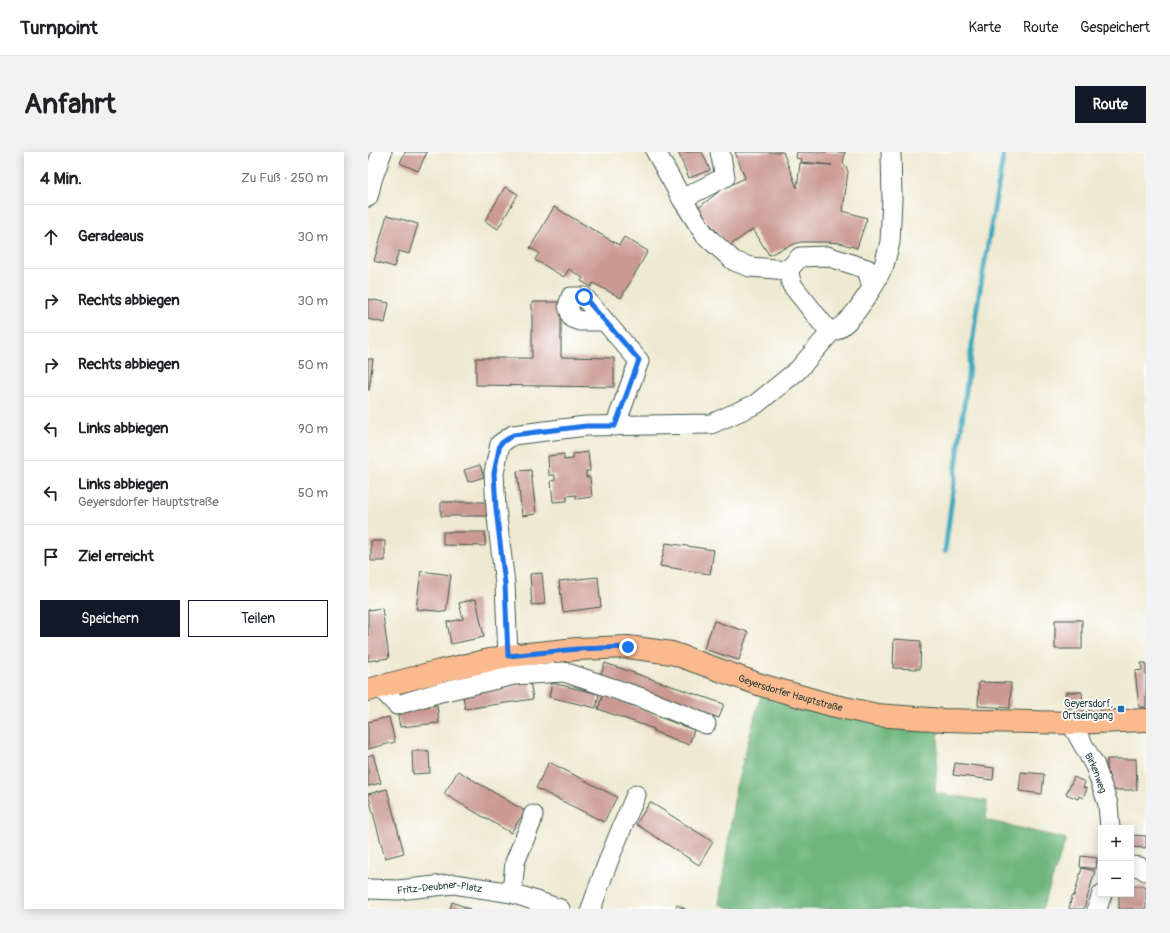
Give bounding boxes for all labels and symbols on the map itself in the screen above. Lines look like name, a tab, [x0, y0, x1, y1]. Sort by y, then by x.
route start	[575, 288, 593, 306]
route end	[619, 638, 637, 656]
street label: Geyersdorfer Hauptstraße	[736, 672, 844, 714]
place label: Geyersdorf, Ortseingang	[1062, 698, 1113, 722]
marker: Geyersdorf, Ortseingang	[1116, 704, 1126, 714]
street label: Birkenweg	[1082, 751, 1109, 795]
street label: Fritz-Deubner-Platz	[397, 879, 483, 897]

